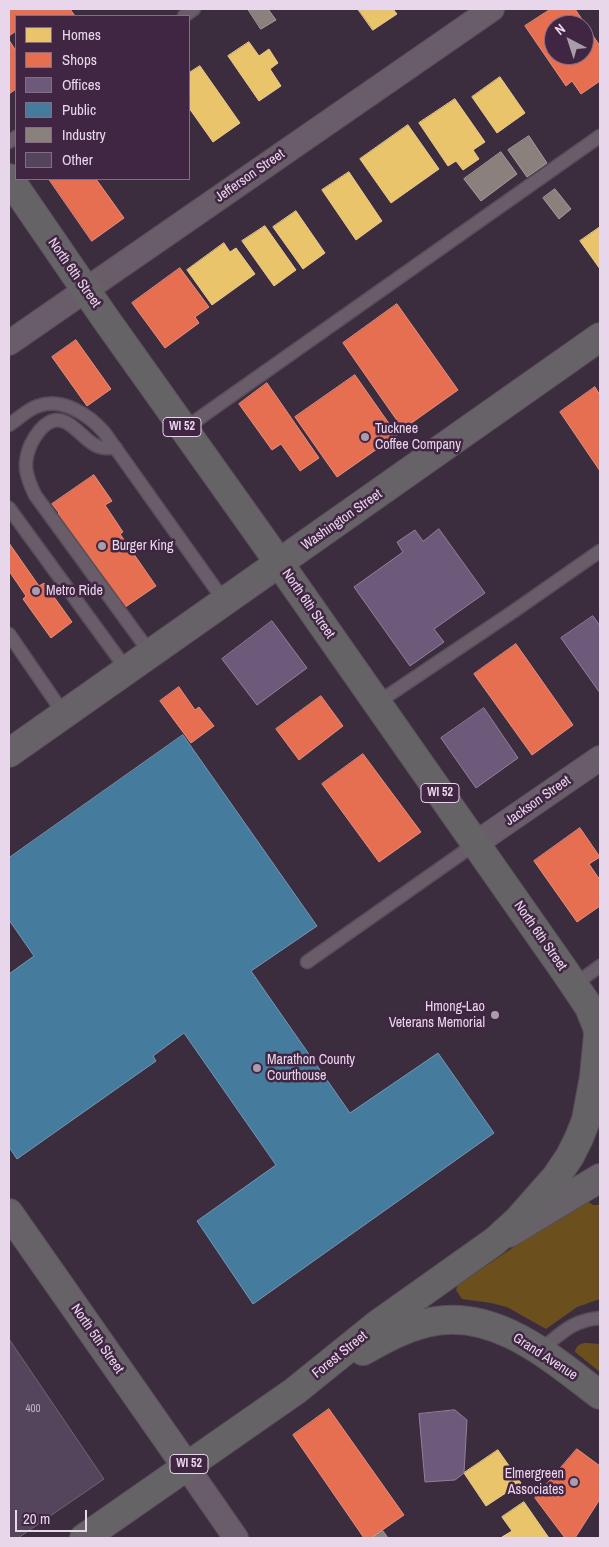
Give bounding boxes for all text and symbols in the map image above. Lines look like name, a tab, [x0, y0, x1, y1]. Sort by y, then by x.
legend	[15, 15, 190, 180]
north arrow	[544, 15, 594, 65]
text: N	[551, 20, 569, 39]
text: Homes	[62, 24, 101, 45]
text: Shops	[62, 49, 97, 70]
text: Offices	[62, 74, 101, 95]
text: Public	[62, 99, 96, 120]
text: Industry	[62, 124, 106, 145]
street label: Jefferson Street	[212, 146, 288, 206]
text: Other	[62, 149, 93, 170]
street label: North 6th Street	[44, 235, 104, 311]
road number: WI 52	[163, 418, 201, 437]
place label: Tucknee Coffee Company	[375, 421, 461, 454]
marker: Tucknee Coffee Company	[359, 431, 371, 443]
street label: Washington Street	[298, 486, 386, 554]
place label: Burger King	[112, 538, 173, 554]
marker: Burger King	[96, 540, 108, 552]
street label: North 6th Street	[278, 566, 338, 642]
place label: Metro Ride	[46, 583, 103, 599]
marker: Metro Ride	[30, 585, 42, 597]
street label: Jackson Street	[502, 772, 574, 830]
road number: WI 52	[421, 784, 459, 802]
street label: North 6th Street	[510, 898, 570, 974]
place label: Hmong-Lao Veterans Memorial	[389, 999, 485, 1032]
marker: Hmong-Lao Veterans Memorial	[489, 1009, 501, 1021]
place label: Marathon County Courthouse	[267, 1052, 355, 1084]
marker: Marathon County Courthouse	[251, 1062, 263, 1074]
street label: North 5th Street	[67, 1301, 127, 1377]
street label: Forest Street	[309, 1328, 371, 1382]
street label: Grand Avenue	[509, 1330, 581, 1384]
house number: 400	[25, 1402, 41, 1416]
road number: WI 52	[170, 1455, 208, 1474]
place label: Elmergreen Associates	[505, 1466, 564, 1498]
marker: Elmergreen Associates	[568, 1476, 580, 1488]
scale bar	[18, 1500, 90, 1532]
text: 20 m	[23, 1508, 50, 1529]

